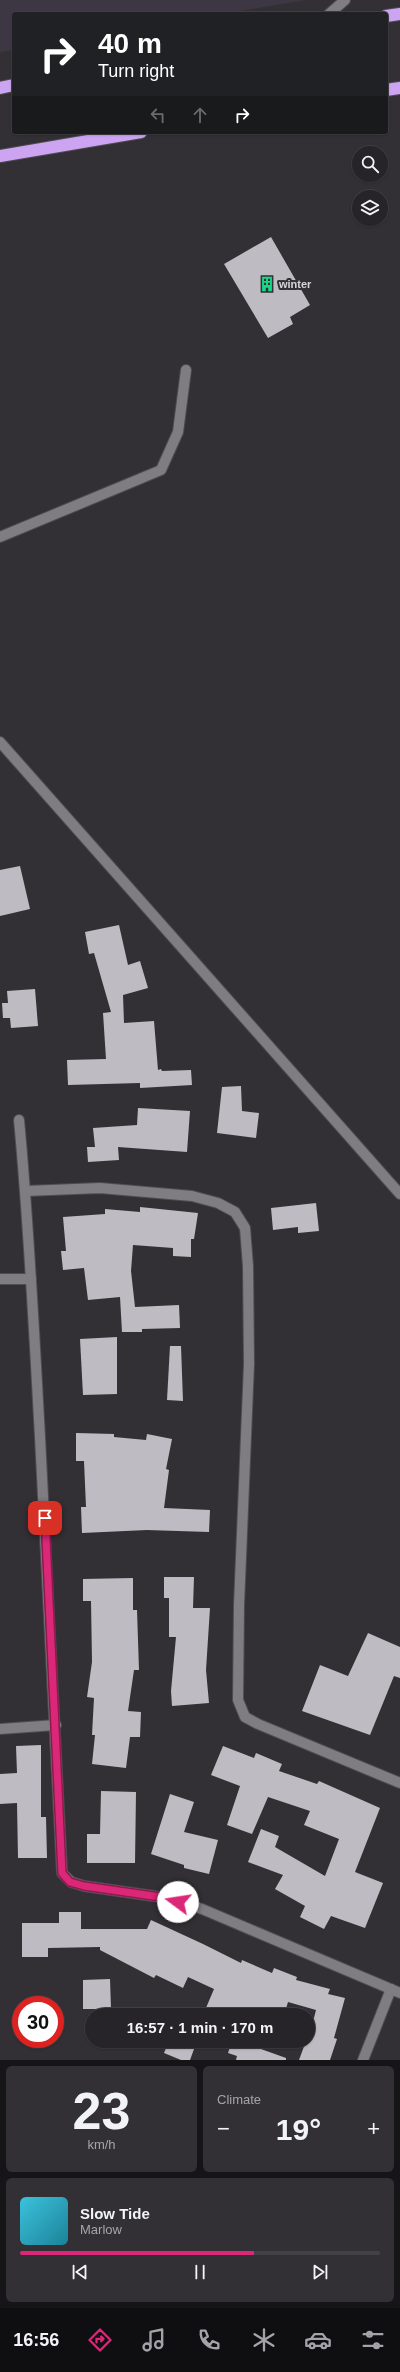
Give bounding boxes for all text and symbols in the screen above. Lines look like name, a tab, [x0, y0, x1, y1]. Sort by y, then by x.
icon: right	[32, 28, 84, 80]
text: 40 m	[98, 28, 162, 59]
text: Turn right	[98, 61, 174, 81]
icon: left	[147, 104, 169, 126]
icon: ahead	[189, 104, 211, 126]
icon: right	[231, 104, 253, 126]
map controls	[352, 146, 388, 226]
button: search	[352, 146, 388, 182]
button: layers	[352, 190, 388, 226]
building icon: winter	[258, 275, 276, 293]
place label: winter	[278, 278, 312, 290]
pin	[28, 1501, 62, 1535]
icon: arrive	[34, 1507, 56, 1529]
position arrow	[157, 1881, 199, 1923]
speed limit sign: 30	[12, 1996, 64, 2048]
text: 16:57 · 1 min · 170 m	[127, 2019, 273, 2036]
text: 23	[73, 2082, 130, 2140]
text: Climate	[217, 2092, 261, 2107]
text: 19°	[276, 2113, 321, 2146]
text: −	[217, 2116, 230, 2141]
text: +	[367, 2116, 380, 2141]
text: km/h	[87, 2137, 116, 2152]
text: Slow Tide	[80, 2205, 150, 2222]
text: Marlow	[80, 2222, 122, 2237]
icon: previous	[69, 2261, 91, 2283]
icon: pause	[189, 2261, 211, 2283]
icon: next	[309, 2261, 331, 2283]
icon: directions	[86, 2326, 114, 2354]
icon: music	[140, 2326, 168, 2354]
icon: phone	[195, 2326, 223, 2354]
icon: climate	[250, 2326, 278, 2354]
icon: car	[304, 2326, 332, 2354]
icon: filters	[359, 2326, 387, 2354]
text: 16:56	[13, 2330, 59, 2350]

